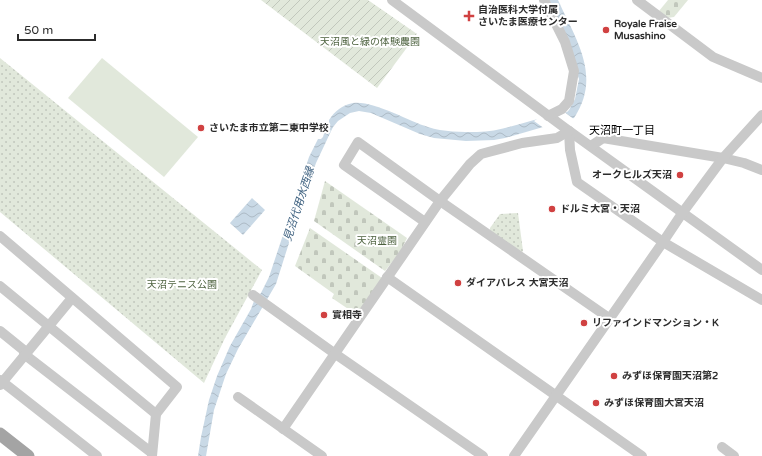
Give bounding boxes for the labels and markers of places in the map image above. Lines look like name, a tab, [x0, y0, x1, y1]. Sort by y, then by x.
place label: 自治医科大学付属 さいたま医療センター	[478, 4, 578, 28]
marker: 自治医科大学付属 さいたま医療センター	[463, 10, 475, 22]
place label: Royale Fraise Musashino	[614, 18, 677, 42]
marker: Royale Fraise Musashino	[601, 25, 611, 35]
place label: さいたま市立第二東中学校	[209, 122, 329, 134]
marker: さいたま市立第二東中学校	[196, 123, 206, 133]
place label: オークヒルズ天沼	[592, 169, 672, 181]
marker: オークヒルズ天沼	[675, 170, 685, 180]
place label: ドルミ大宮・天沼	[560, 203, 640, 215]
marker: ドルミ大宮・天沼	[547, 204, 557, 214]
place label: ダイアパレス 大宮天沼	[466, 277, 568, 289]
marker: ダイアパレス 大宮天沼	[453, 278, 463, 288]
place label: 實相寺	[332, 309, 362, 321]
marker: 實相寺	[319, 310, 329, 320]
place label: リファインドマンション・K	[592, 317, 719, 329]
marker: リファインドマンション・K	[579, 318, 589, 328]
place label: みずほ保育園天沼第2	[622, 370, 718, 382]
marker: みずほ保育園天沼第2	[609, 371, 619, 381]
place label: みずほ保育園大宮天沼	[604, 397, 704, 409]
marker: みずほ保育園大宮天沼	[591, 398, 601, 408]

